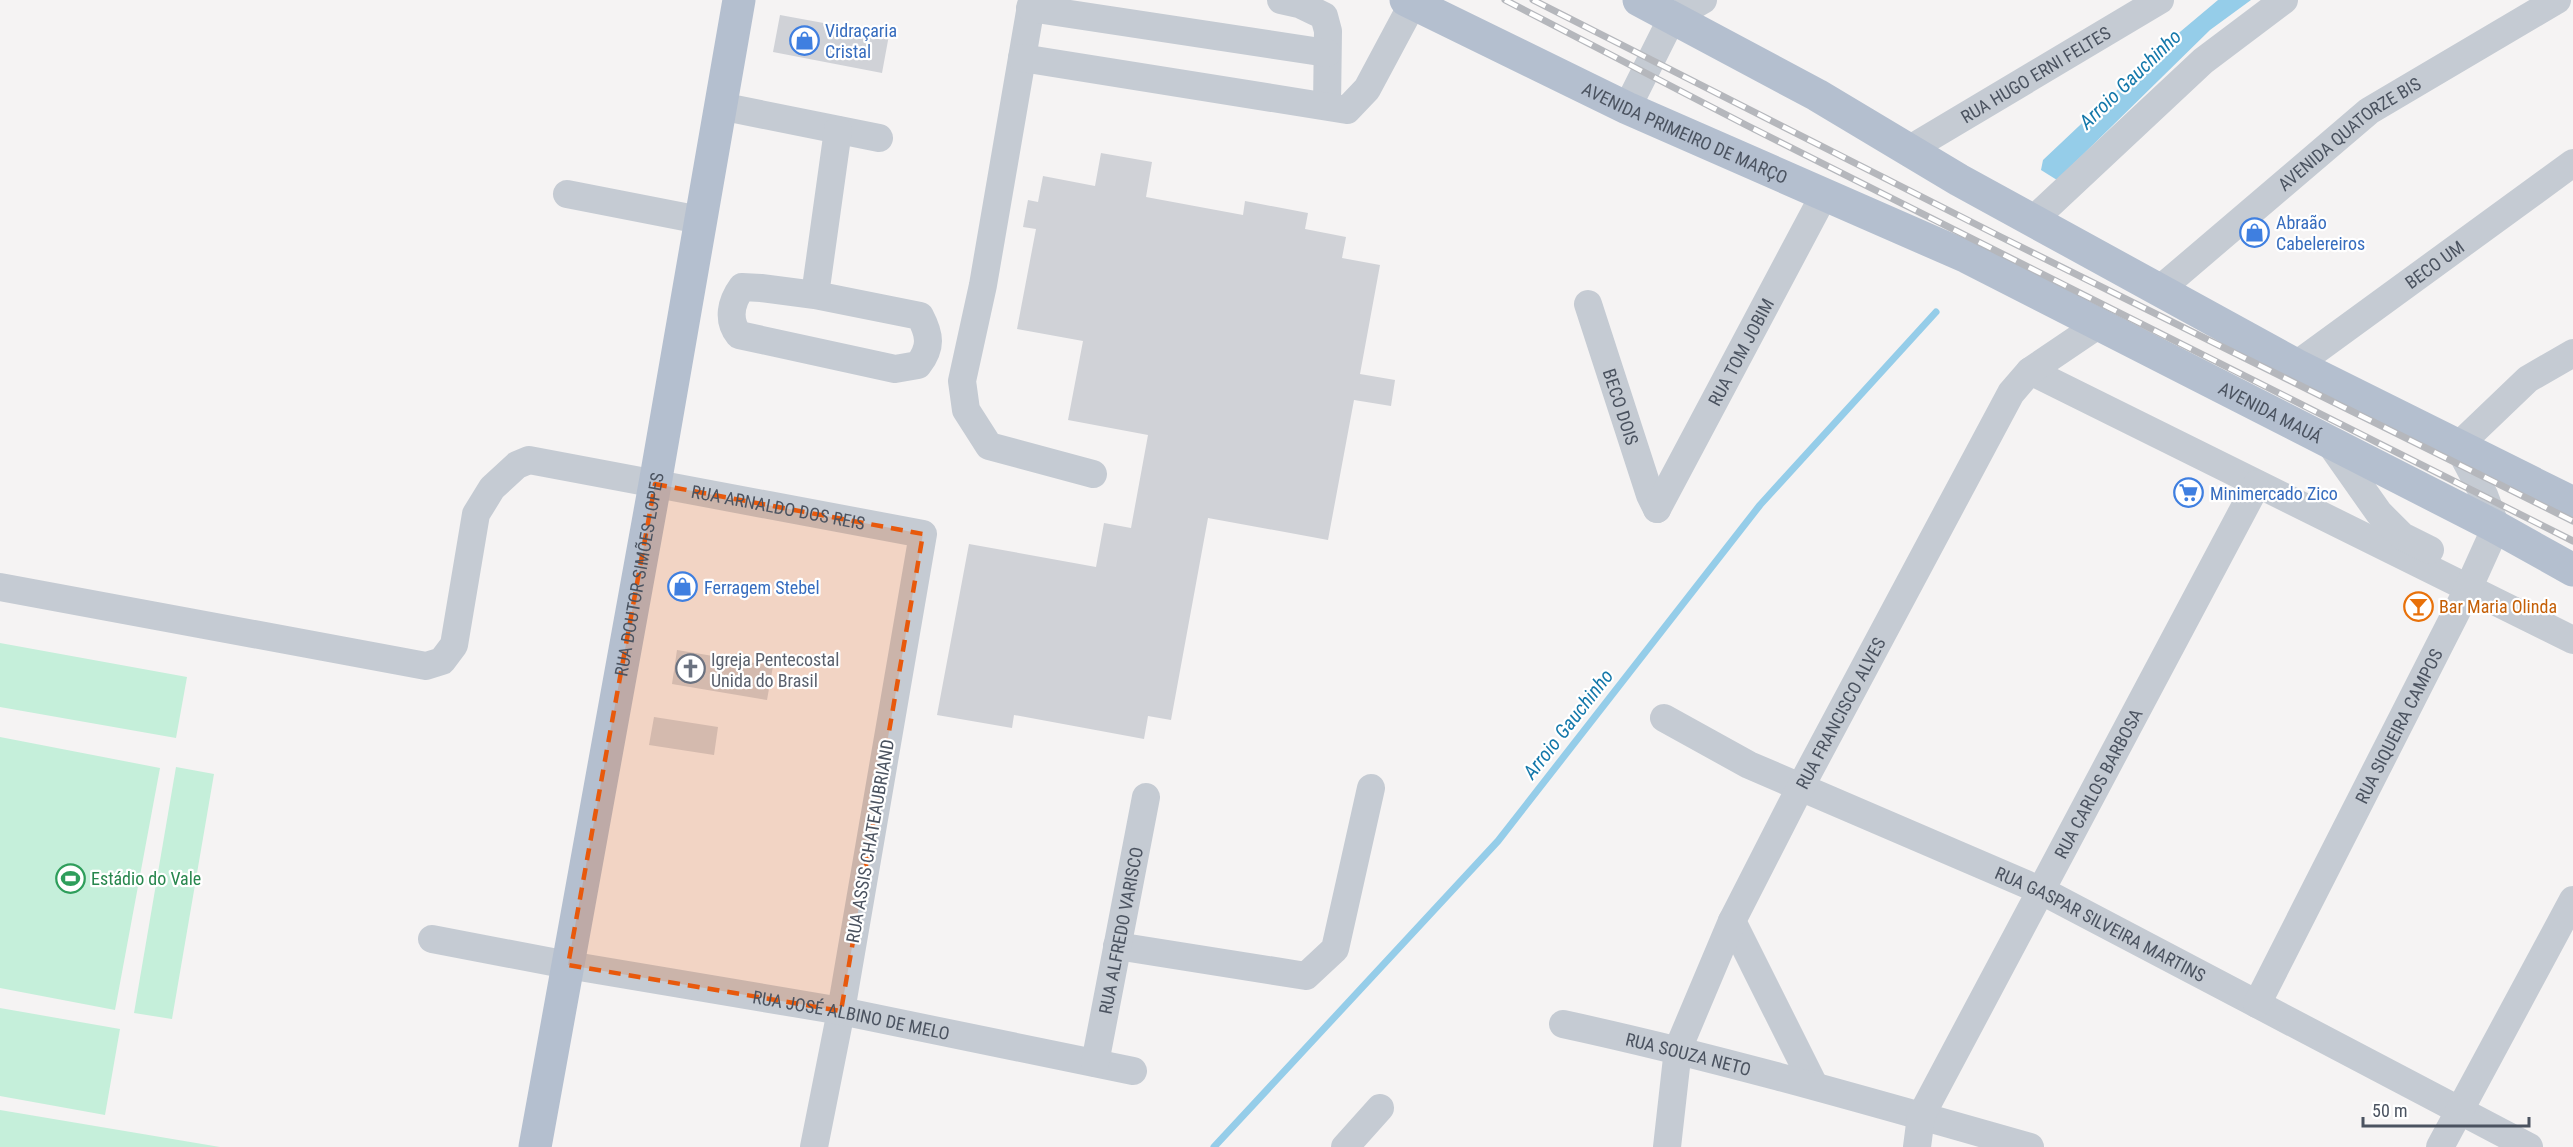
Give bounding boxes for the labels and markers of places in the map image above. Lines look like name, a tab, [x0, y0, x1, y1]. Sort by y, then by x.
place label: Vidraçaria Cristal	[825, 20, 897, 62]
shop icon: Vidraçaria Cristal	[788, 24, 820, 56]
place label: Abraão Cabelereiros	[2276, 212, 2365, 254]
shop icon: Abraão Cabelereiros	[2239, 216, 2271, 248]
supermarket icon: Minimercado Zico	[2173, 477, 2205, 509]
place label: Minimercado Zico	[2210, 483, 2338, 504]
shop icon: Ferragem Stebel	[667, 571, 699, 603]
place label: Ferragem Stebel	[704, 577, 820, 598]
bar icon: Bar Maria Olinda	[2402, 590, 2434, 622]
place label: Bar Maria Olinda	[2439, 596, 2557, 617]
place label: Igreja Pentecostal Unida do Brasil	[711, 649, 839, 691]
church icon: Igreja Pentecostal Unida do Brasil	[674, 653, 706, 685]
sports icon: Estádio do Vale	[54, 862, 86, 894]
place label: Estádio do Vale	[91, 868, 201, 889]

